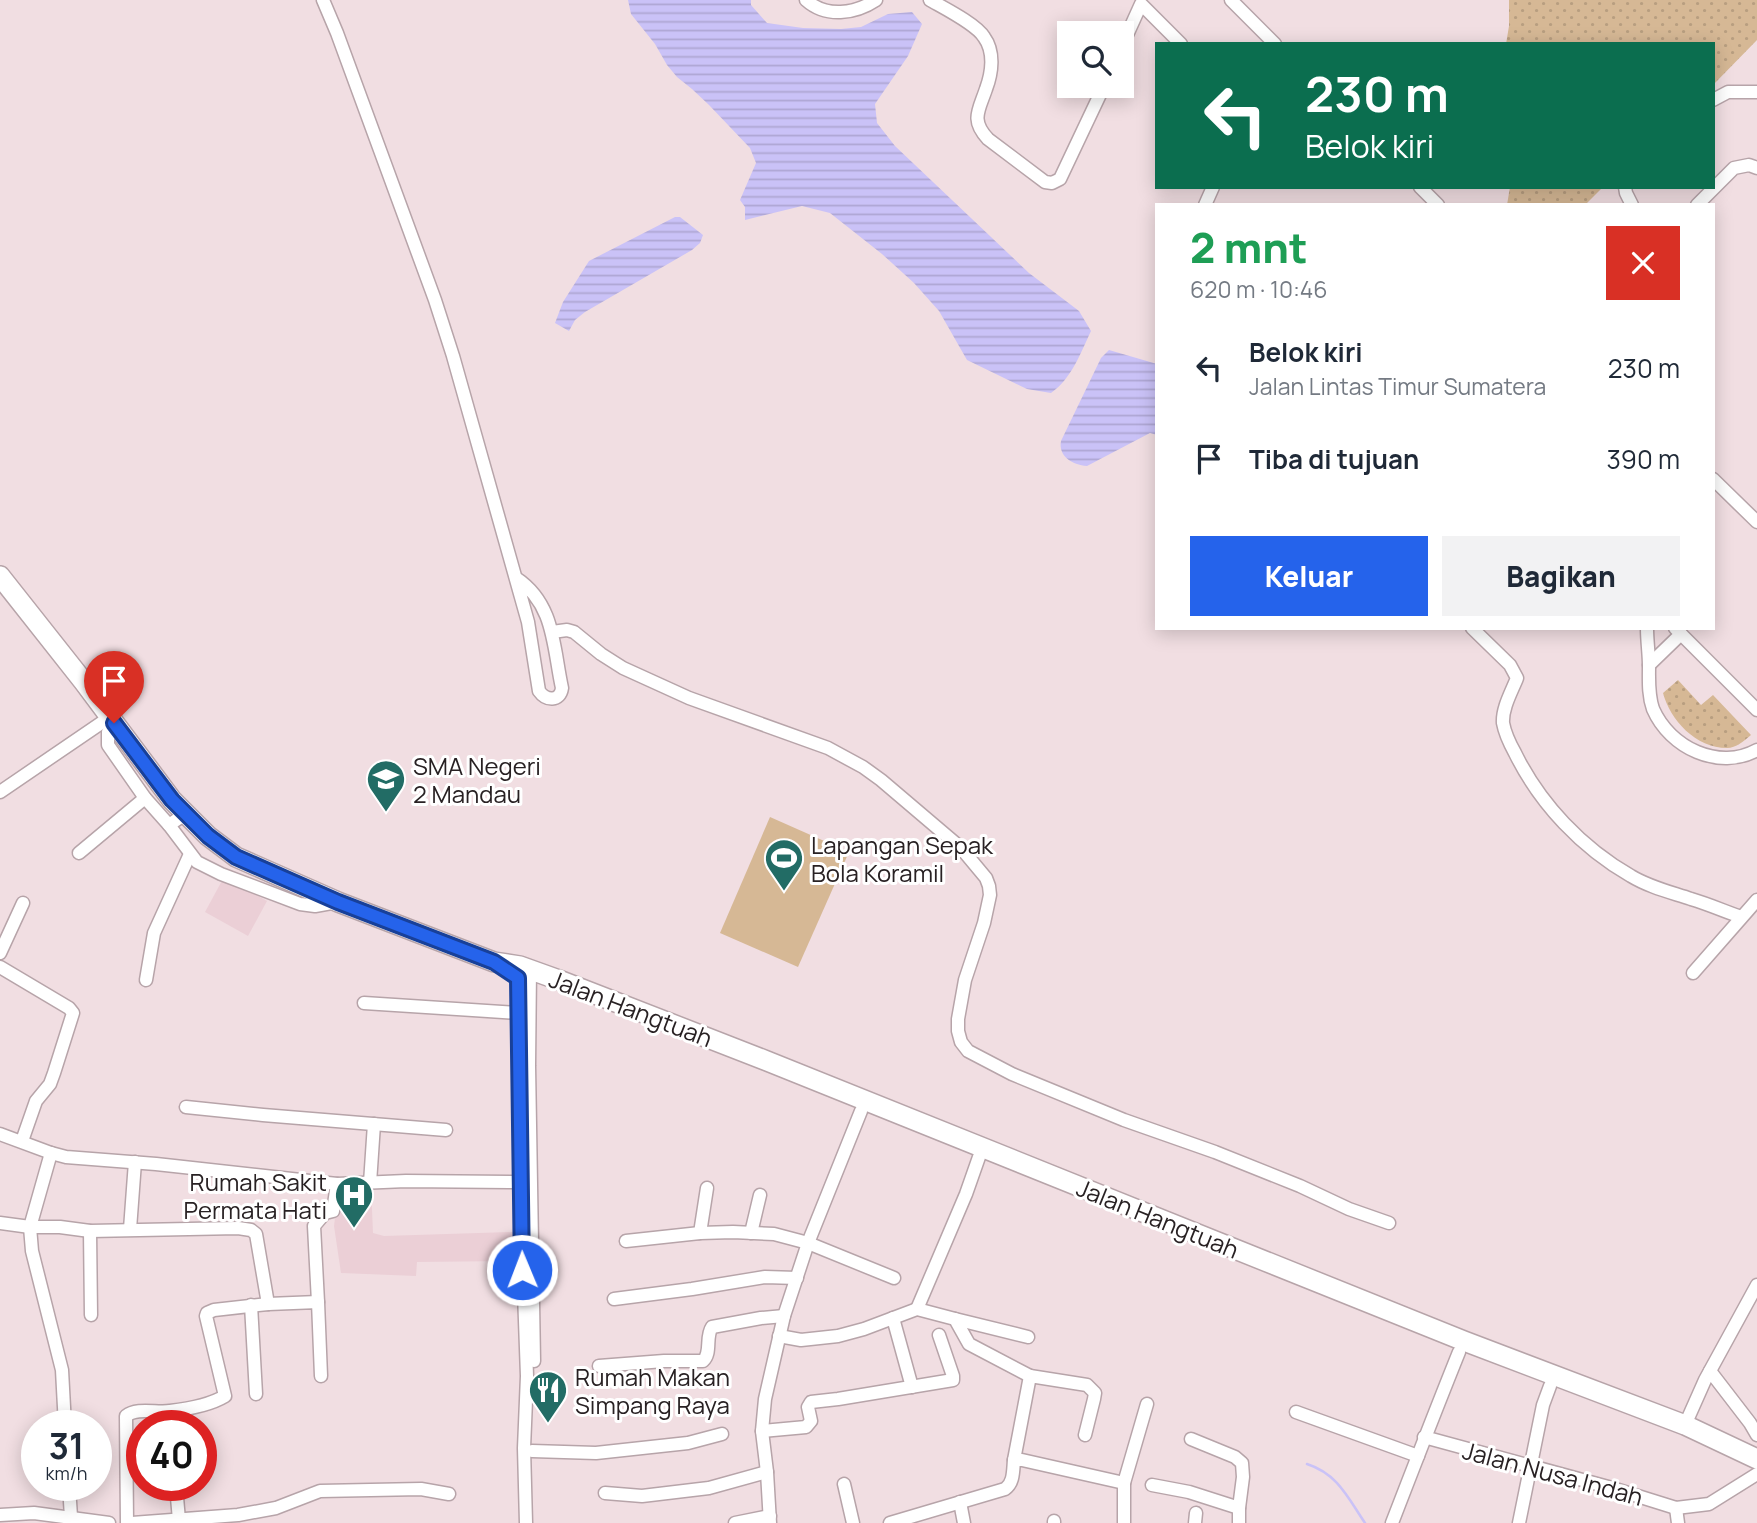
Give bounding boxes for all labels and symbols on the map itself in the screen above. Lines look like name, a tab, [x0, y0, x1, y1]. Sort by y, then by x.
pin	[84, 651, 144, 723]
place label: SMA Negeri 2 Mandau	[413, 749, 541, 810]
school or university icon: SMA Negeri 2 Mandau	[365, 758, 407, 813]
place label: Lapangan Sepak Bola Koramil	[811, 828, 994, 889]
sports icon: Lapangan Sepak Bola Koramil	[763, 837, 805, 892]
street label: Jalan Hangtuah	[545, 962, 717, 1054]
place label: Rumah Sakit Permata Hati	[183, 1165, 327, 1226]
street label: Jalan Hangtuah	[1072, 1170, 1244, 1266]
hospital icon: Rumah Sakit Permata Hati	[333, 1174, 375, 1229]
position arrow	[485, 1233, 559, 1307]
place label: Rumah Makan Simpang Raya	[575, 1360, 730, 1421]
restaurant icon: Rumah Makan Simpang Raya	[527, 1369, 569, 1424]
speed limit sign: 40	[126, 1410, 217, 1501]
street label: Jalan Nusa Indah	[1459, 1433, 1647, 1513]

